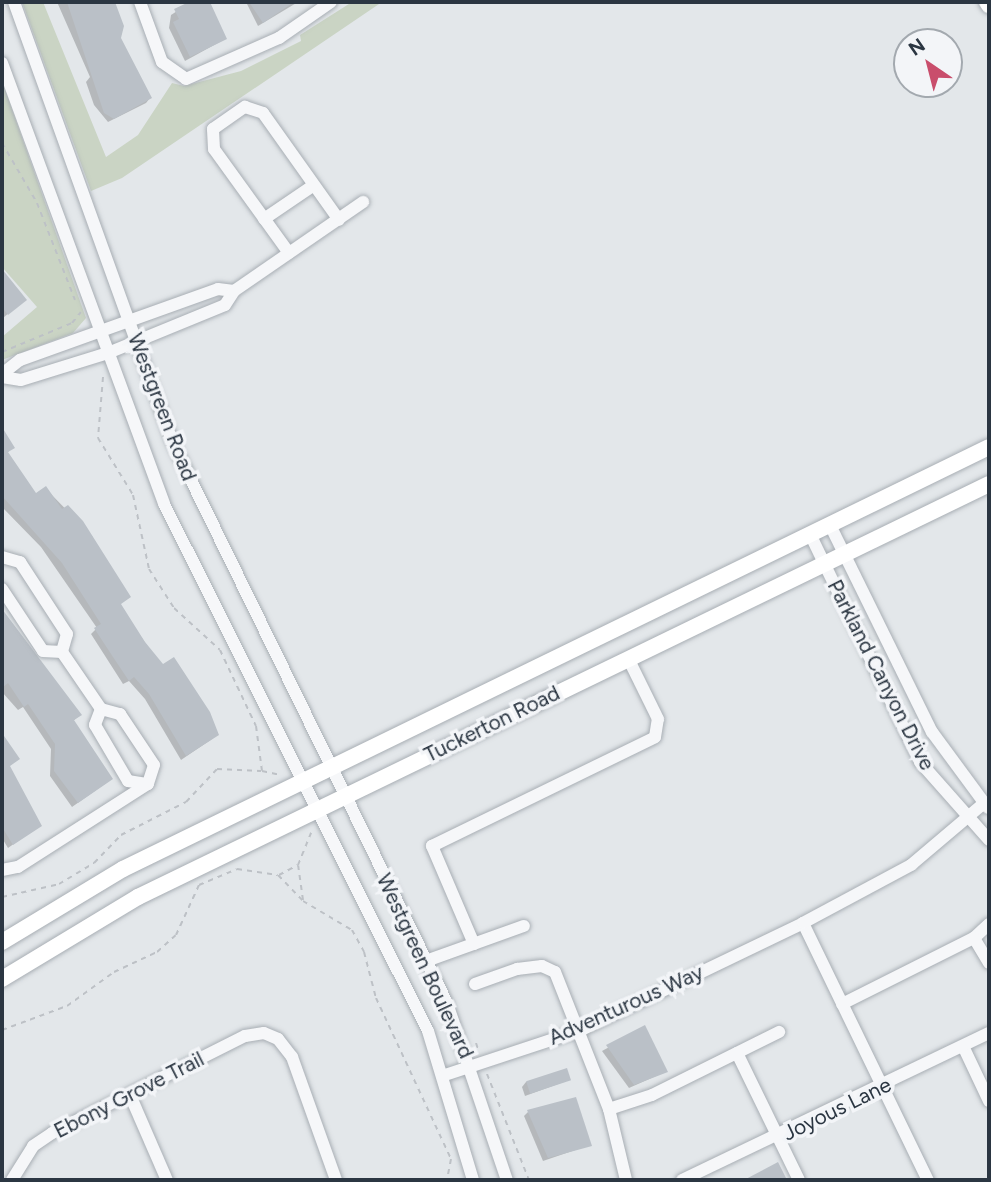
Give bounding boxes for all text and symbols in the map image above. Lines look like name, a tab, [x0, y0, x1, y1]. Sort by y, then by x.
north arrow	[893, 28, 963, 98]
text: N	[904, 33, 929, 61]
street label: Westgreen Road	[122, 330, 202, 484]
street label: Parkland Canyon Drive	[822, 576, 940, 774]
street label: Tuckerton Road	[420, 680, 564, 768]
street label: Westgreen Boulevard	[371, 870, 479, 1062]
street label: Adventurous Way	[545, 960, 707, 1050]
street label: Ebony Grove Trail	[50, 1046, 208, 1144]
street label: Joyous Lane	[779, 1072, 895, 1146]

